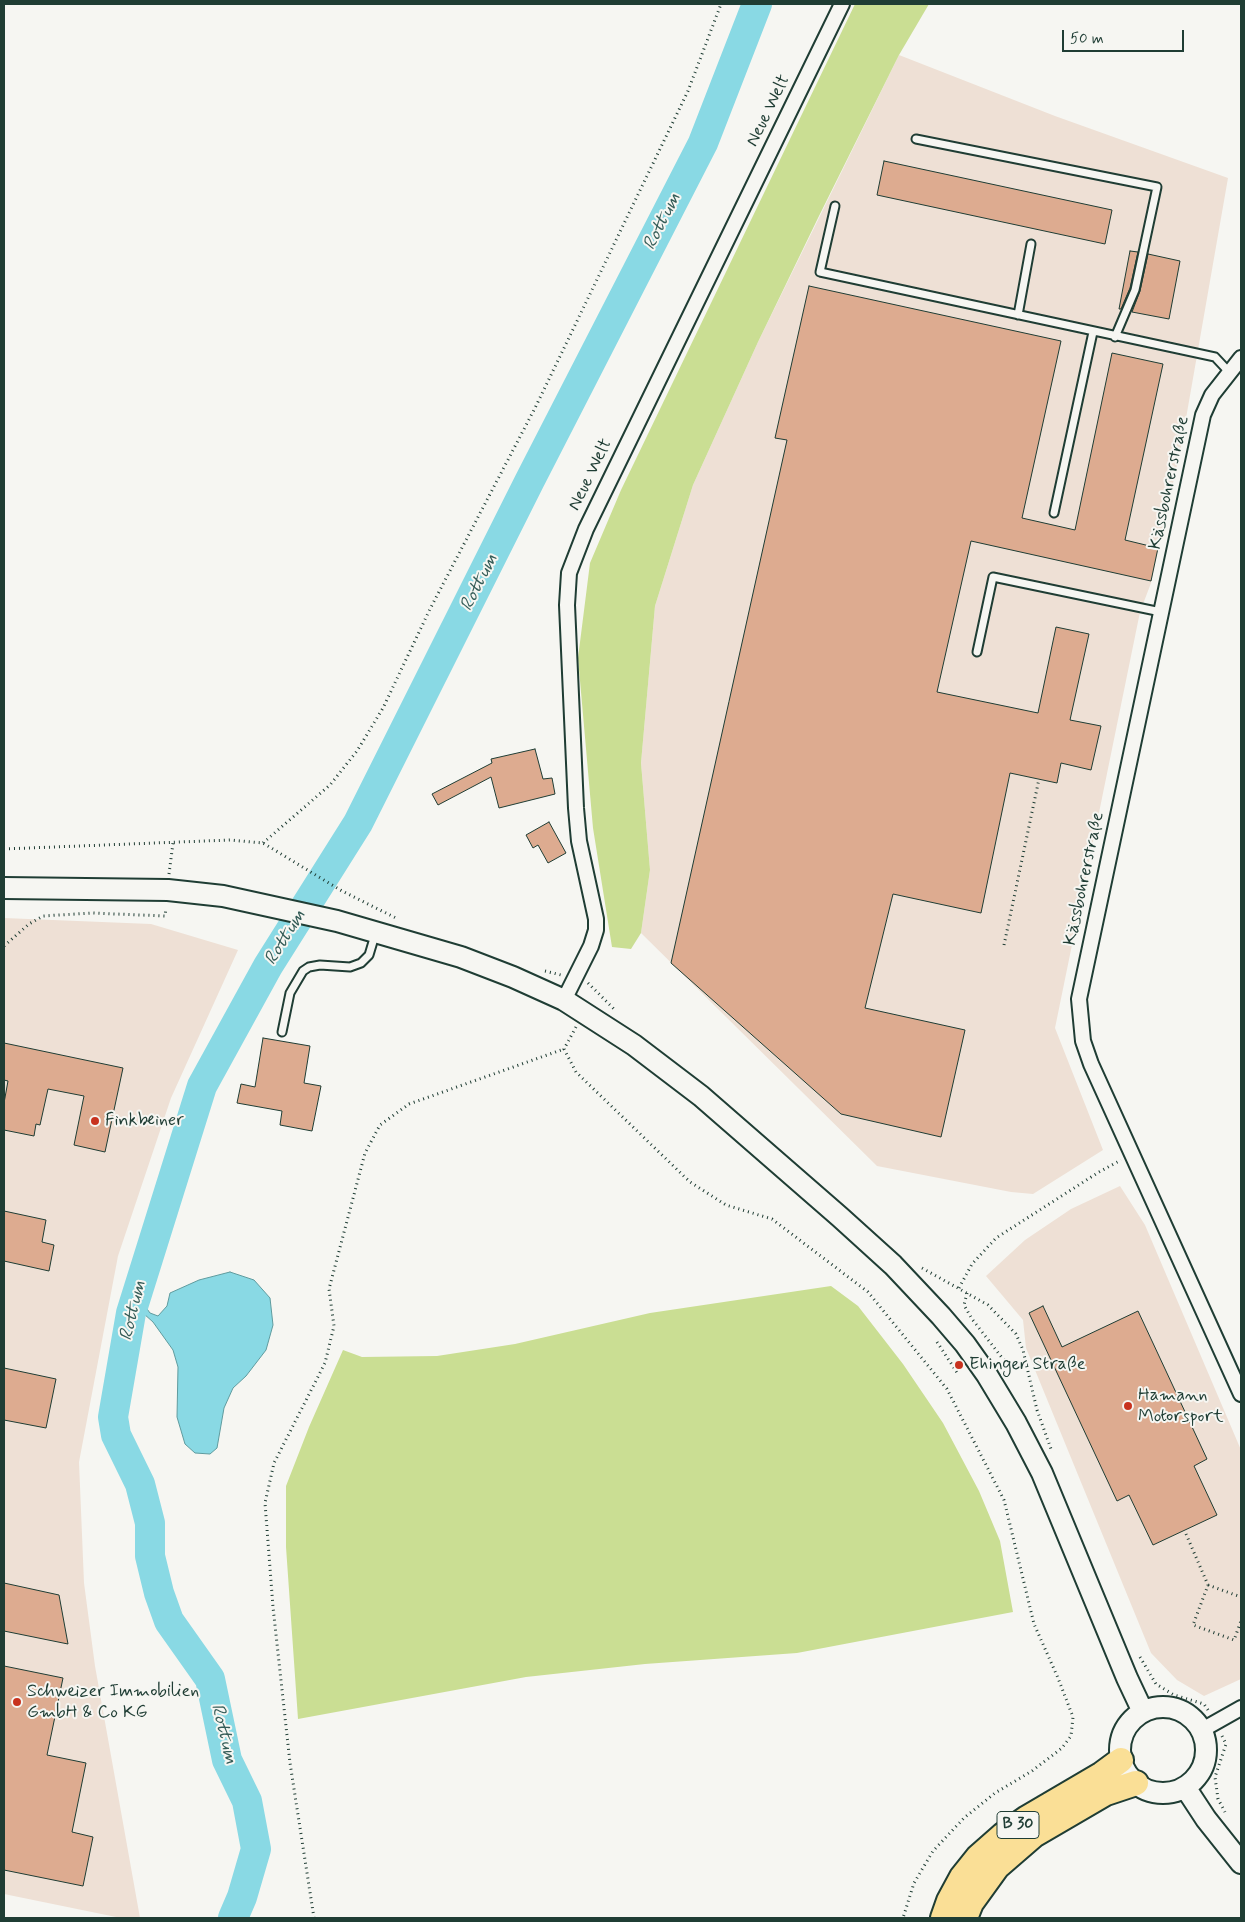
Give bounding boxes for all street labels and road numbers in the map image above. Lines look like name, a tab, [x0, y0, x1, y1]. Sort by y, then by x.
street label: Neue Welt	[742, 72, 796, 150]
street label: Kässbohrerstraße	[1145, 414, 1195, 552]
street label: Neue Welt	[564, 436, 618, 514]
street label: Kässbohrerstraße	[1060, 810, 1110, 948]
road number: B 30	[997, 1812, 1039, 1838]

